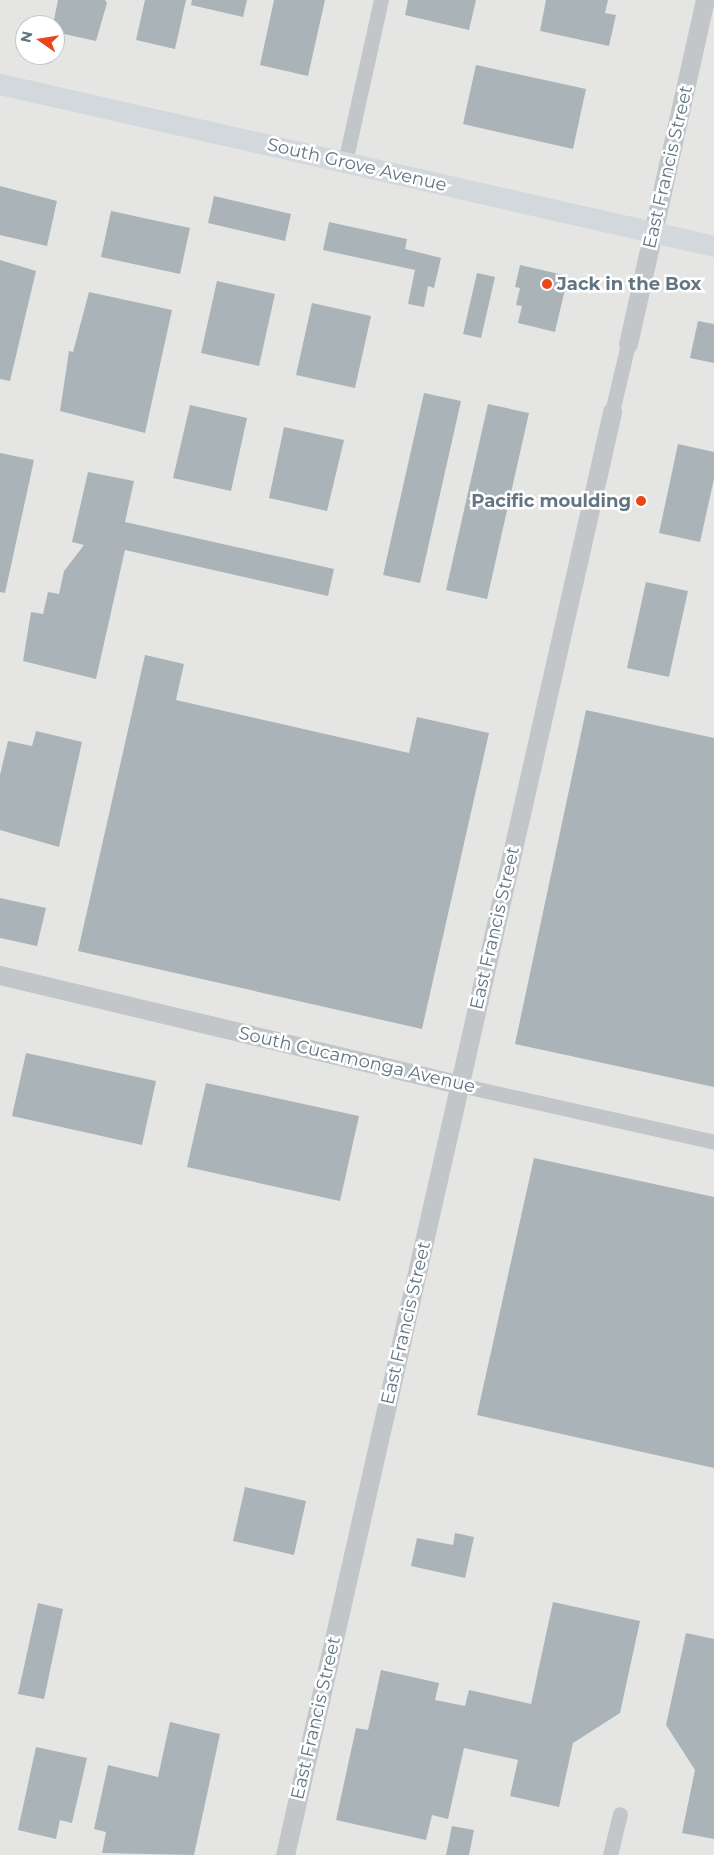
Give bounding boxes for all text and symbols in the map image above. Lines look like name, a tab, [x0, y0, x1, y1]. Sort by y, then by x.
north arrow	[15, 15, 65, 65]
text: N	[16, 29, 36, 44]
street label: East Francis Street	[639, 83, 697, 251]
street label: South Grove Avenue	[265, 134, 449, 196]
place label: Jack in the Box	[557, 273, 701, 295]
marker: Jack in the Box	[541, 278, 553, 290]
place label: Pacific moulding	[471, 490, 631, 512]
marker: Pacific moulding	[635, 495, 647, 507]
street label: East Francis Street	[466, 844, 524, 1012]
street label: South Cucamonga Avenue	[237, 1022, 477, 1098]
street label: East Francis Street	[377, 1239, 435, 1407]
street label: East Francis Street	[287, 1634, 345, 1802]

